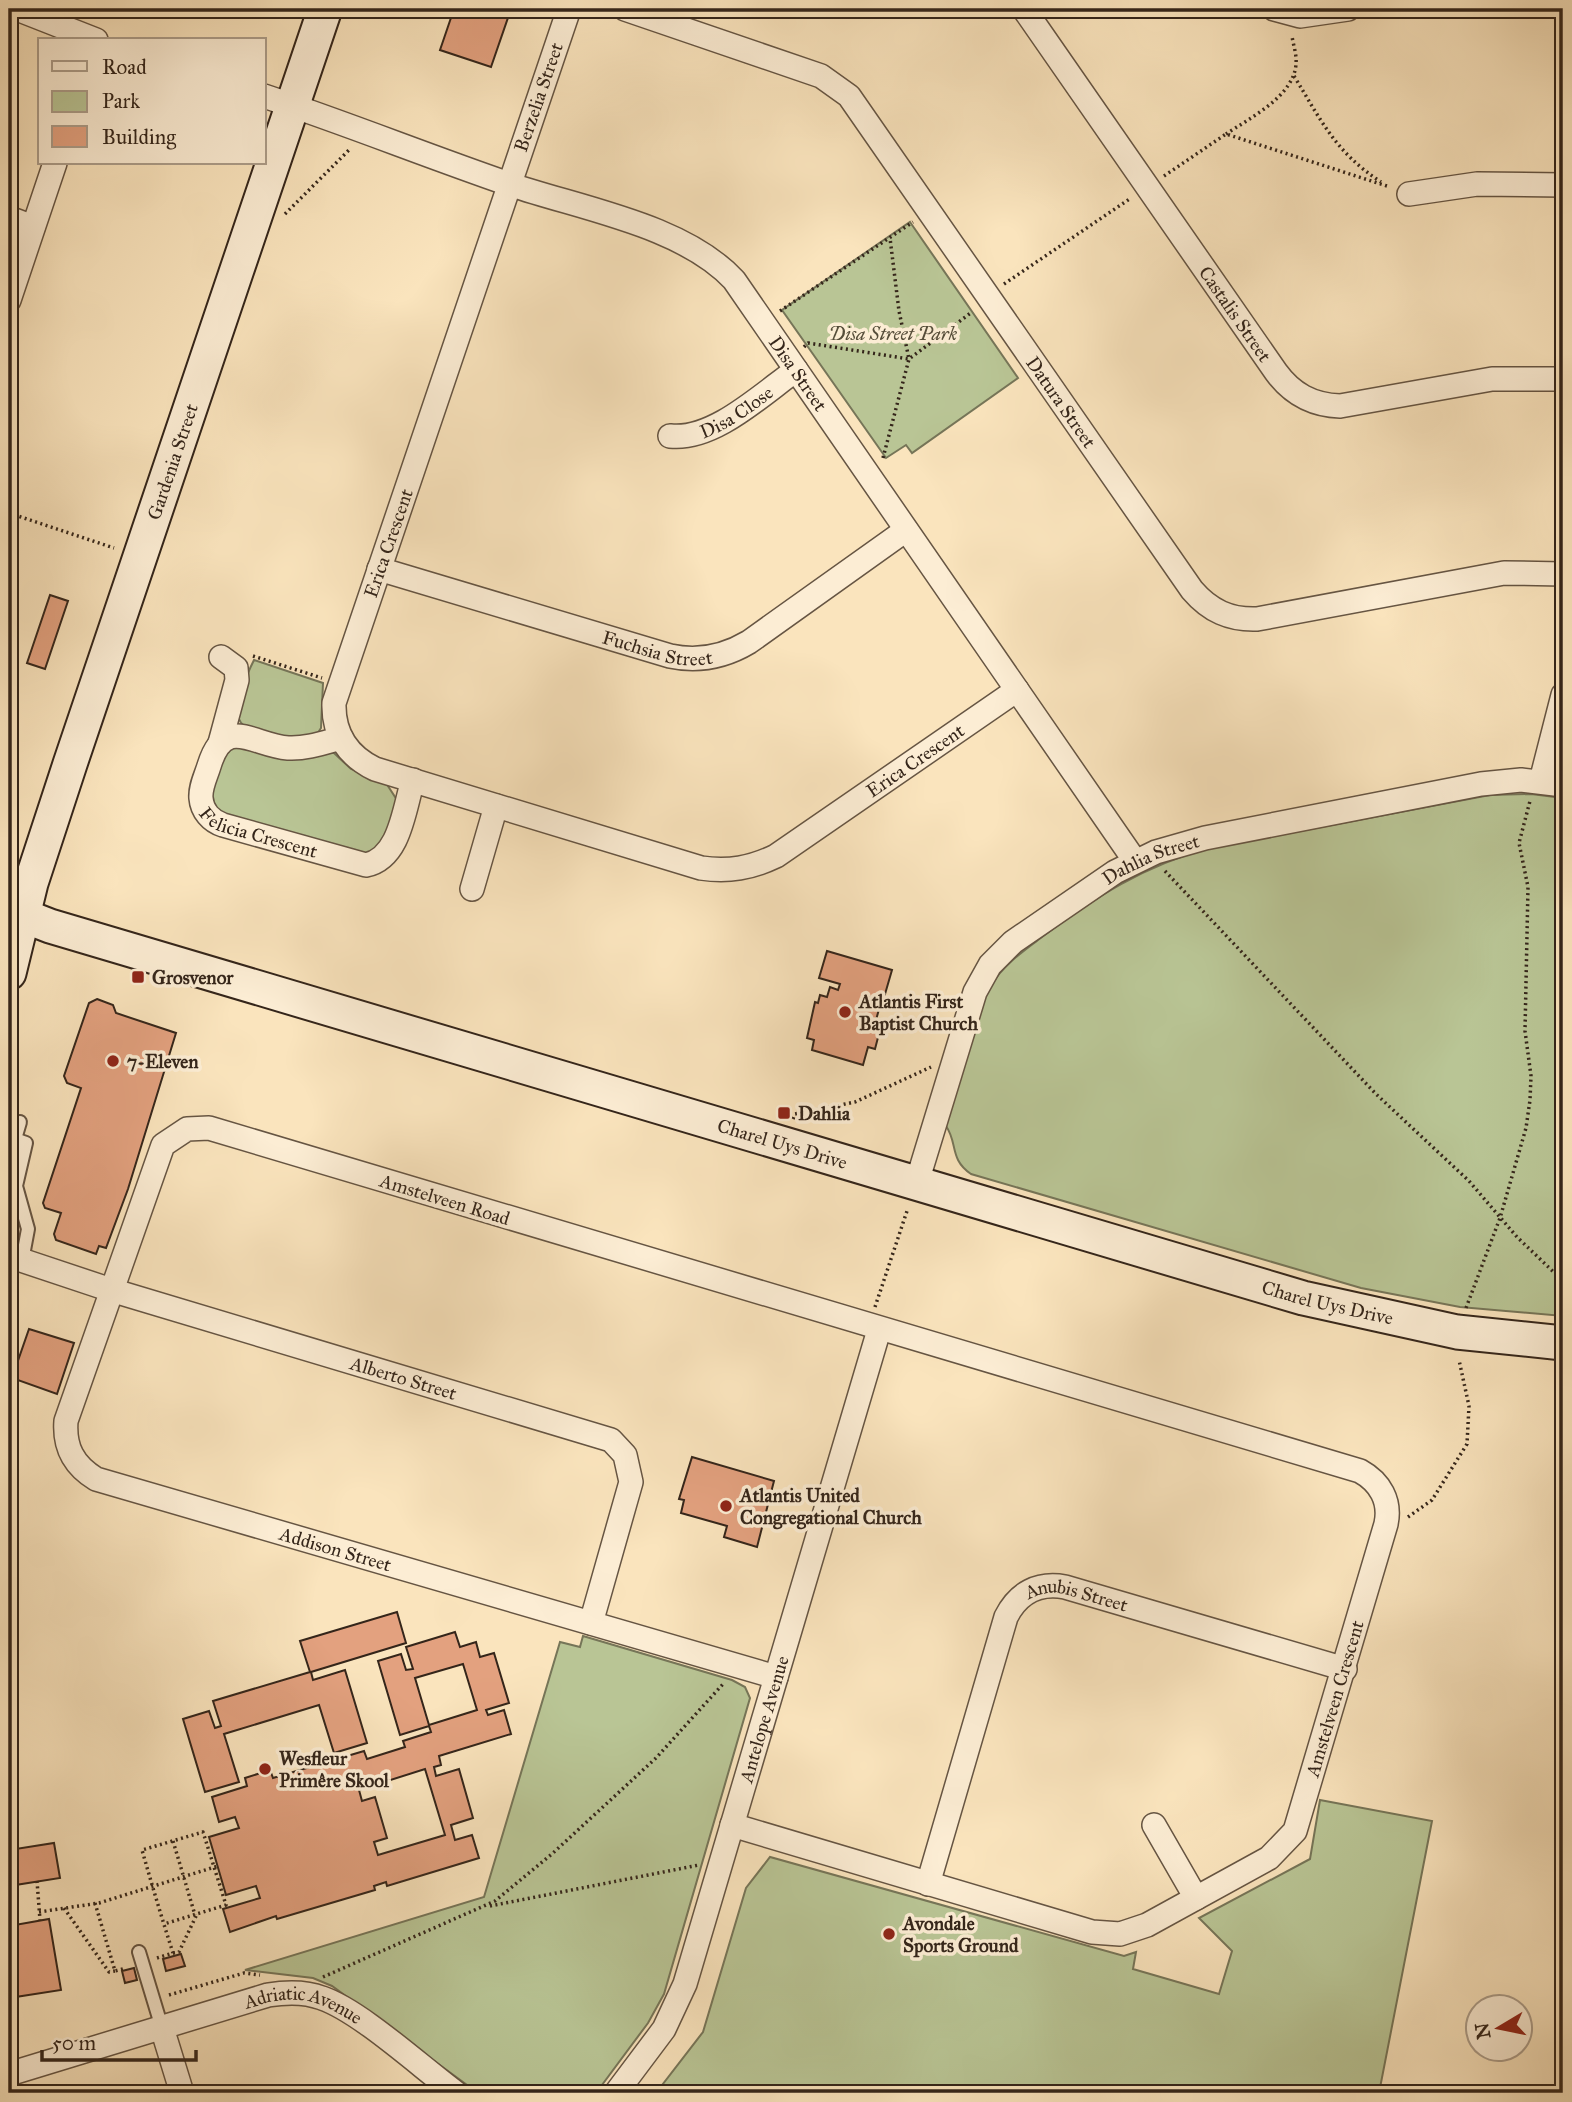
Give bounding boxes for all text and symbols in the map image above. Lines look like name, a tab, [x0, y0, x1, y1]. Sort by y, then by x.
legend	[38, 38, 266, 164]
street label: Berzelia Street	[509, 39, 568, 155]
text: Road	[102, 54, 147, 80]
text: Park	[102, 88, 140, 114]
text: Building	[102, 124, 176, 150]
street label: Castalis Street	[1194, 262, 1277, 367]
park label: Disa Street Park	[829, 322, 958, 345]
street label: Disa Street	[764, 331, 832, 416]
street label: Datura Street	[1021, 352, 1101, 453]
street label: Disa Close	[696, 381, 778, 443]
street label: Gardenia Street	[142, 400, 203, 523]
street label: Erica Crescent	[359, 485, 418, 601]
street label: Fuchsia Street	[600, 625, 714, 671]
street label: Erica Crescent	[862, 719, 969, 802]
street label: Felicia Crescent	[194, 802, 320, 863]
street label: Dahlia Street	[1098, 829, 1202, 890]
place label: Grosvenor	[152, 966, 234, 989]
marker: Grosvenor	[130, 969, 146, 985]
place label: Atlantis First Baptist Church	[857, 990, 978, 1036]
marker: Atlantis First Baptist Church	[837, 1004, 853, 1020]
place label: 7-Eleven	[127, 1050, 199, 1073]
marker: 7-Eleven	[105, 1053, 121, 1069]
place label: Dahlia	[798, 1102, 851, 1125]
marker: Dahlia	[776, 1105, 792, 1121]
street label: Charel Uys Drive	[715, 1114, 850, 1174]
street label: Amstelveen Road	[376, 1168, 513, 1230]
street label: Charel Uys Drive	[1259, 1275, 1395, 1330]
street label: Alberto Street	[346, 1351, 460, 1405]
place label: Atlantis United Congregational Church	[738, 1484, 922, 1530]
marker: Atlantis United Congregational Church	[718, 1498, 734, 1514]
street label: Addison Street	[276, 1522, 394, 1576]
street label: Anubis Street	[1020, 1575, 1131, 1617]
street label: Amstelveen Crescent	[1300, 1617, 1369, 1781]
street label: Antelope Avenue	[734, 1653, 794, 1786]
place label: Wesfleur Primêre Skool	[279, 1747, 390, 1792]
marker: Wesfleur Primêre Skool	[257, 1761, 273, 1777]
place label: Avondale Sports Ground	[901, 1912, 1019, 1958]
marker: Avondale Sports Ground	[881, 1926, 897, 1942]
street label: Adriatic Avenue	[240, 1982, 367, 2029]
north arrow	[1464, 1994, 1534, 2064]
scale bar	[42, 2018, 196, 2062]
text: N	[1470, 2021, 1495, 2041]
text: 50 m	[52, 2030, 97, 2056]

